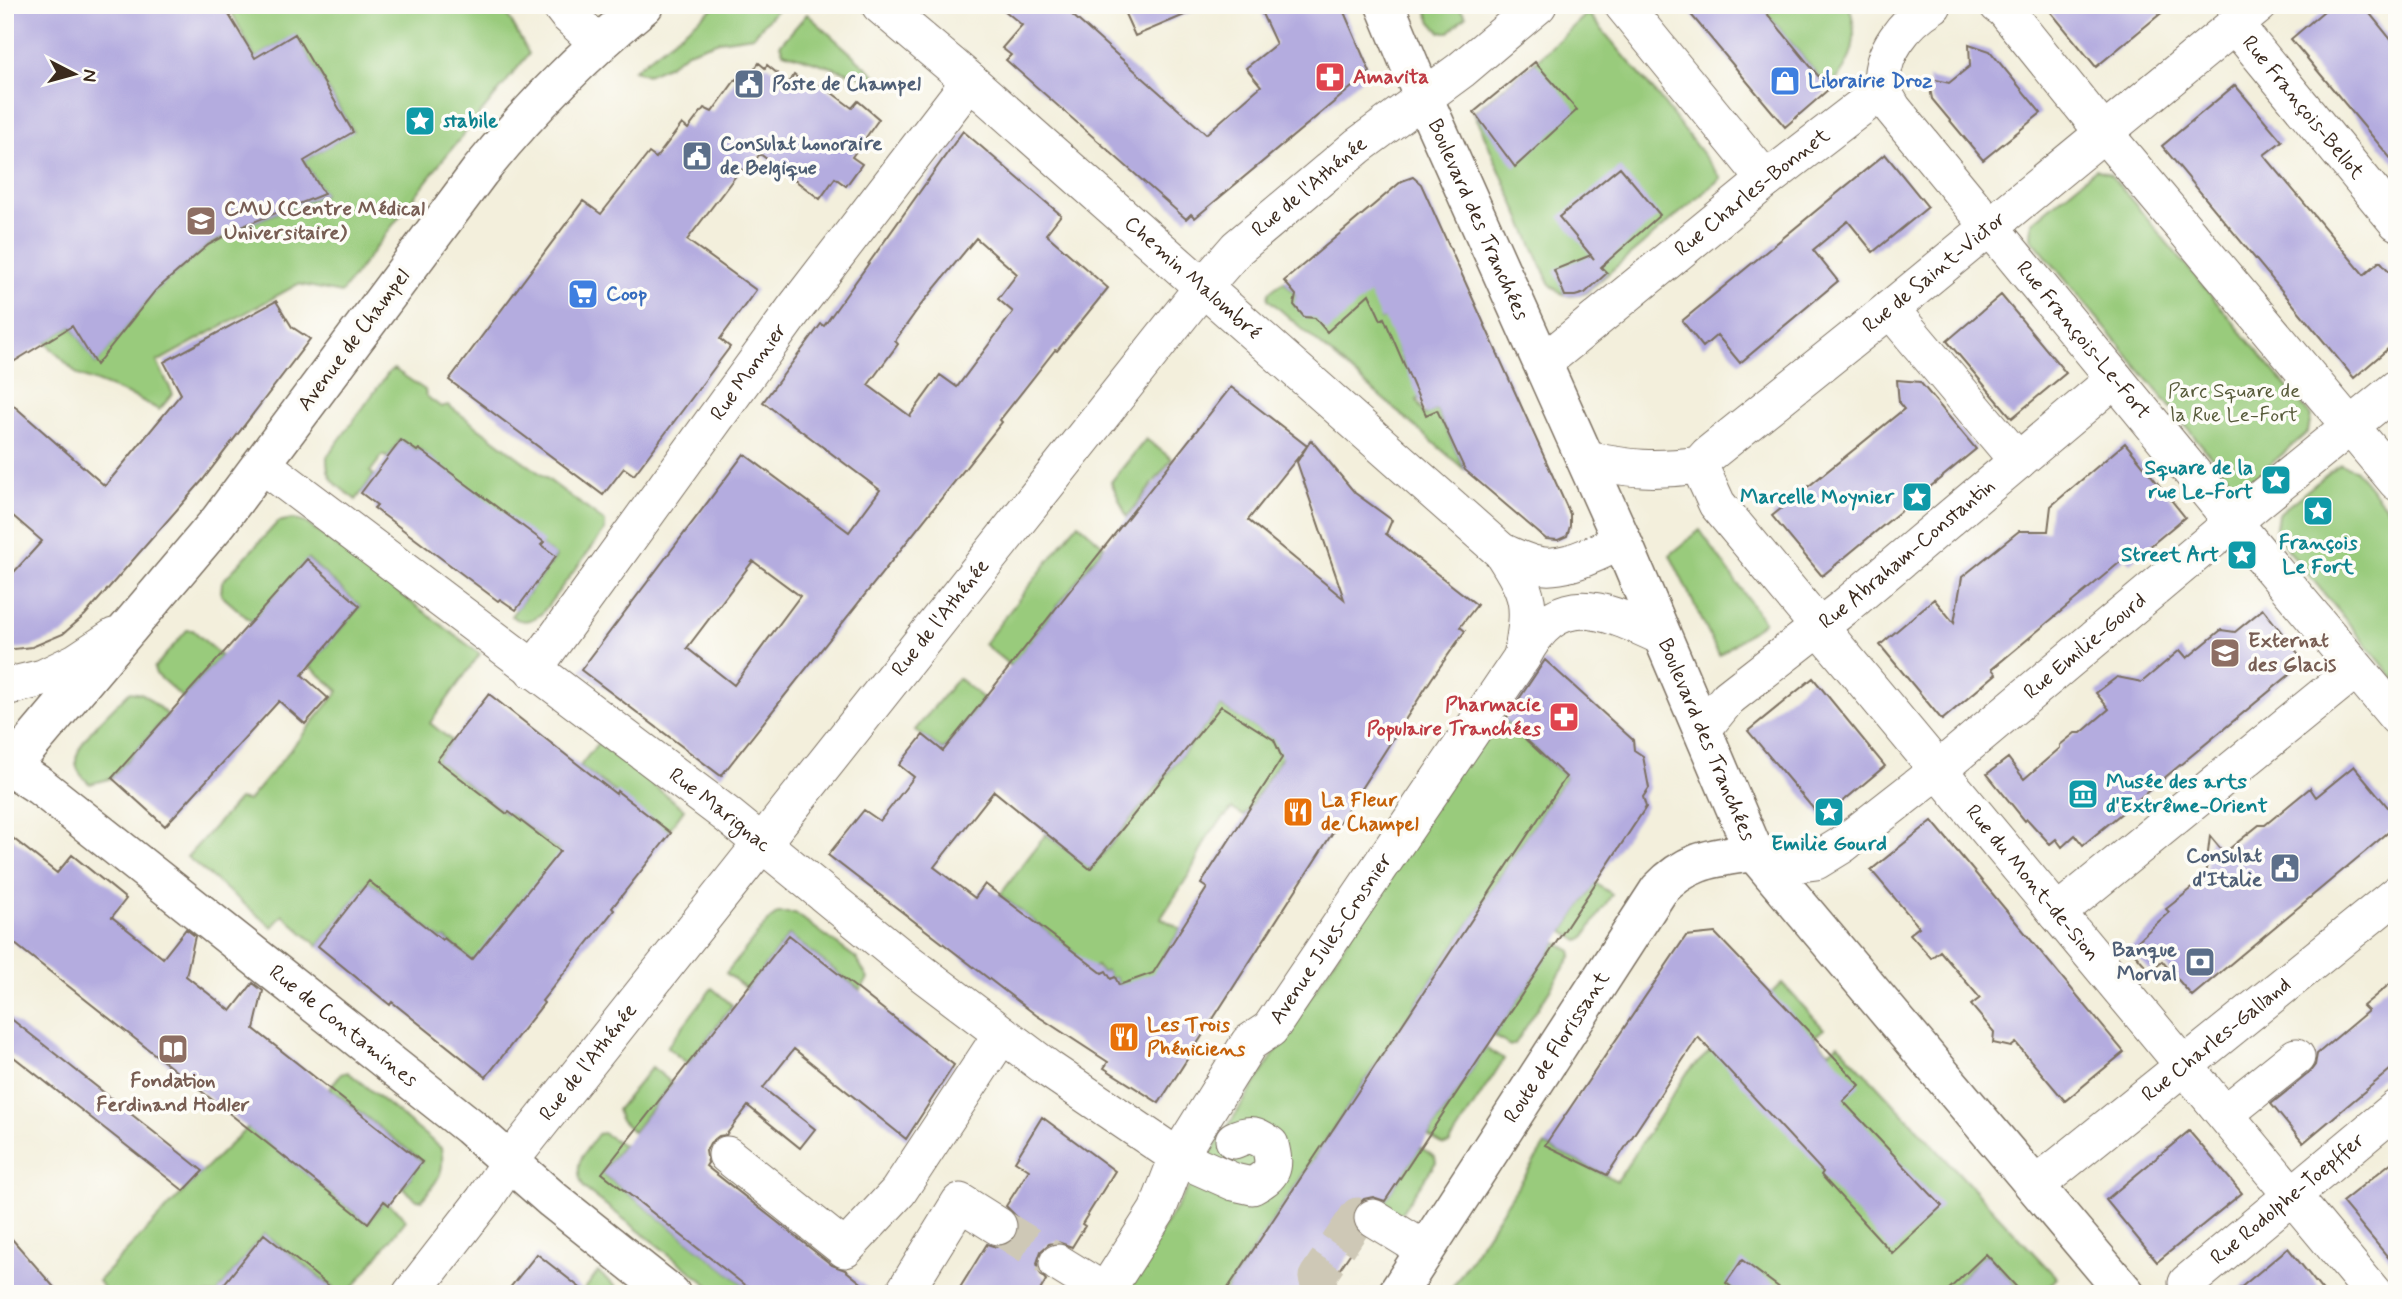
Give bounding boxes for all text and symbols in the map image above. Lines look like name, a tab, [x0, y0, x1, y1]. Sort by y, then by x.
street label: Rue François-Bellot	[2235, 30, 2371, 186]
north arrow	[38, 38, 108, 108]
pharmacy icon: Amavita	[1313, 60, 1347, 94]
place label: Amavita	[1353, 63, 1429, 91]
shop icon: Librairie Droz	[1768, 64, 1802, 98]
public building icon: Poste de Champel	[732, 67, 766, 101]
place label: Librairie Droz	[1808, 67, 1933, 95]
text: N	[76, 68, 103, 83]
place label: Poste de Champel	[772, 70, 921, 98]
place icon: stabile	[403, 104, 437, 138]
place label: stabile	[443, 107, 498, 135]
street label: Boulevard des Tranchées	[1421, 115, 1535, 325]
street label: Rue Charles-Bonnet	[1669, 121, 1836, 263]
place label: Consulat honoraire de Belgique	[720, 130, 883, 182]
street label: Rue de l'Athénée	[1246, 130, 1373, 244]
public building icon: Consulat honoraire de Belgique	[680, 139, 714, 173]
place label: CMU (Centre Médical Universitaire)	[224, 195, 425, 247]
school or university icon: CMU (Centre Médical Universitaire)	[184, 204, 218, 238]
street label: Rue de Saint-Victor	[1857, 205, 2012, 340]
street label: Chemin Malombré	[1118, 210, 1267, 346]
street label: Rue François-Le-Fort	[2010, 255, 2157, 425]
street label: Avenue de Champel	[291, 263, 417, 417]
supermarket icon: Coop	[566, 277, 600, 311]
place label: Coop	[606, 280, 647, 308]
street label: Rue Monnier	[704, 317, 794, 426]
park label: Parc Square de la Rue Le-Fort	[2168, 377, 2300, 429]
place label: Square de la rue Le-Fort	[2145, 454, 2253, 506]
place icon: Square de la rue Le-Fort	[2259, 463, 2293, 497]
street label: Rue Abraham-Constantin	[1813, 472, 2001, 636]
place icon: Marcelle Moynier	[1900, 480, 1934, 514]
place label: Marcelle Moynier	[1740, 483, 1895, 511]
place icon: François Le Fort	[2301, 494, 2335, 528]
place label: François Le Fort	[2279, 529, 2358, 581]
place icon: Street Art	[2225, 538, 2259, 572]
place label: Street Art	[2121, 541, 2219, 569]
street label: Rue de l'Athénée	[885, 553, 996, 683]
street label: Rue Emilie-Gourd	[2018, 587, 2153, 706]
place label: Externat des Glacis	[2248, 627, 2337, 679]
street label: Boulevard des Tranchées	[1651, 634, 1762, 845]
school or university icon: Externat des Glacis	[2208, 636, 2242, 670]
place label: Pharmacie Populaire Tranchées	[1367, 691, 1542, 743]
pharmacy icon: Pharmacie Populaire Tranchées	[1547, 700, 1581, 734]
street label: Rue Marignac	[663, 762, 777, 859]
place label: Musée des arts d'Extrême-Orient	[2106, 768, 2268, 820]
museum icon: Musée des arts d'Extrême-Orient	[2066, 777, 2100, 811]
place label: La Fleur de Champel	[1321, 786, 1419, 838]
restaurant icon: La Fleur de Champel	[1281, 795, 1315, 829]
place icon: Emilie Gourd	[1812, 795, 1846, 829]
street label: Rue du Mont-de-Sion	[1959, 799, 2106, 967]
place label: Emilie Gourd	[1771, 830, 1887, 858]
place label: Consulat d'Italie	[2186, 842, 2263, 894]
street label: Avenue Jules-Crosnier	[1263, 847, 1399, 1030]
public building icon: Consulat d'Italie	[2268, 851, 2302, 885]
place label: Banque Morval	[2112, 936, 2177, 988]
bank icon: Banque Morval	[2183, 945, 2217, 979]
street label: Rue de Contamines	[263, 959, 423, 1094]
street label: Route de Florissant	[1497, 966, 1617, 1129]
street label: Rue Charles-Galland	[2136, 971, 2297, 1108]
street label: Rue de l'Athénée	[533, 998, 644, 1127]
place label: Les Trois Phéniciens	[1147, 1011, 1246, 1063]
restaurant icon: Les Trois Phéniciens	[1107, 1020, 1141, 1054]
library icon: Fondation Ferdinand Hodler	[156, 1032, 190, 1066]
place label: Fondation Ferdinand Hodler	[96, 1067, 250, 1119]
street label: Rue Rodolphe-Toepffer	[2205, 1127, 2371, 1271]

